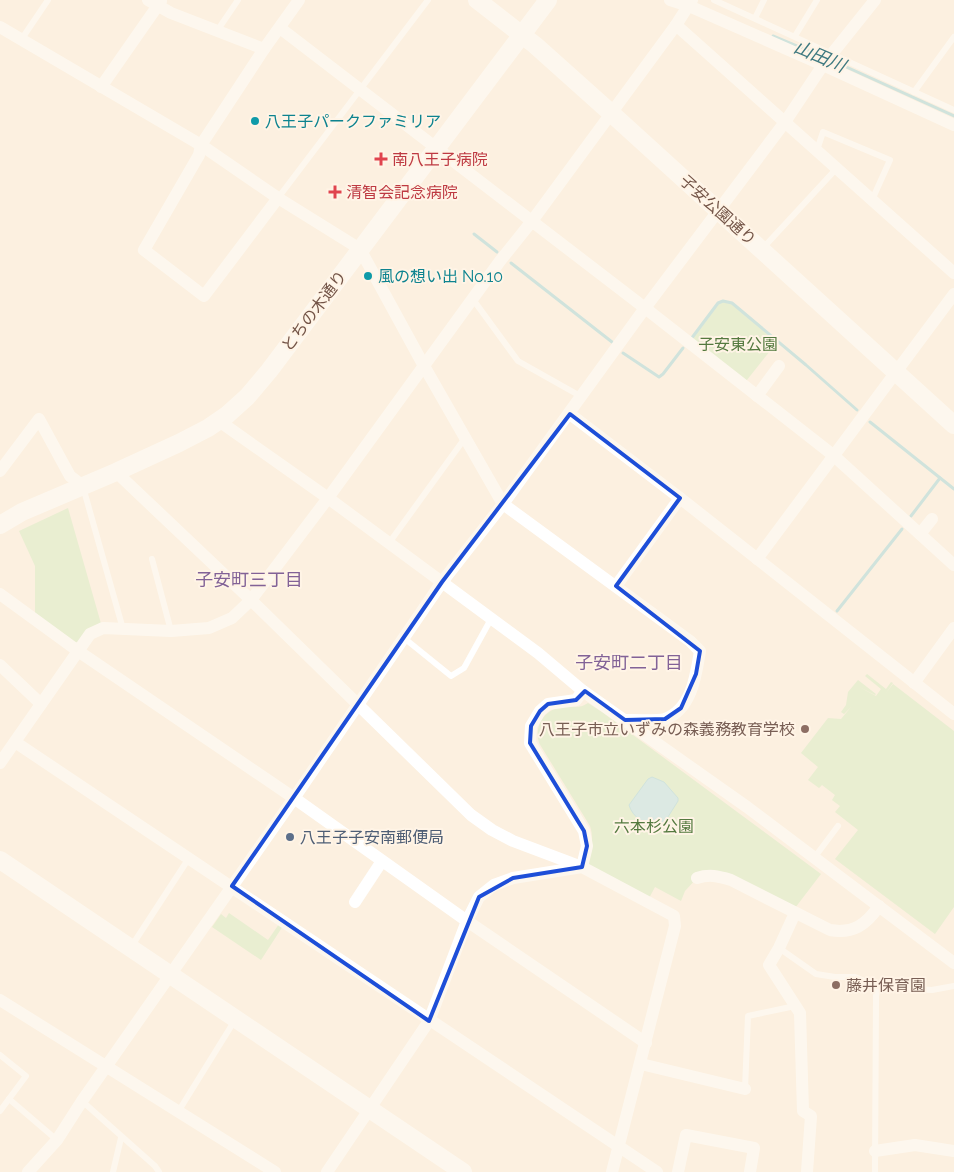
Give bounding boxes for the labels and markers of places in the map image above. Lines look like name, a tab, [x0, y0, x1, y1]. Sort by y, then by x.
place label: 八王子パークファミリア	[265, 112, 441, 131]
marker: 八王子パークファミリア	[249, 115, 261, 127]
place label: 南八王子病院	[392, 150, 488, 169]
marker: 南八王子病院	[374, 152, 388, 166]
place label: 清智会記念病院	[346, 183, 458, 202]
marker: 清智会記念病院	[328, 185, 342, 199]
place label: 風の想い出 No.10	[378, 267, 503, 286]
marker: 風の想い出 No.10	[362, 270, 374, 282]
place label: 八王子市立いずみの森義務教育学校	[539, 720, 795, 739]
marker: 八王子市立いずみの森義務教育学校	[799, 723, 811, 735]
place label: 八王子子安南郵便局	[300, 828, 444, 847]
marker: 八王子子安南郵便局	[284, 831, 296, 843]
place label: 藤井保育園	[846, 976, 926, 995]
marker: 藤井保育園	[830, 979, 842, 991]

